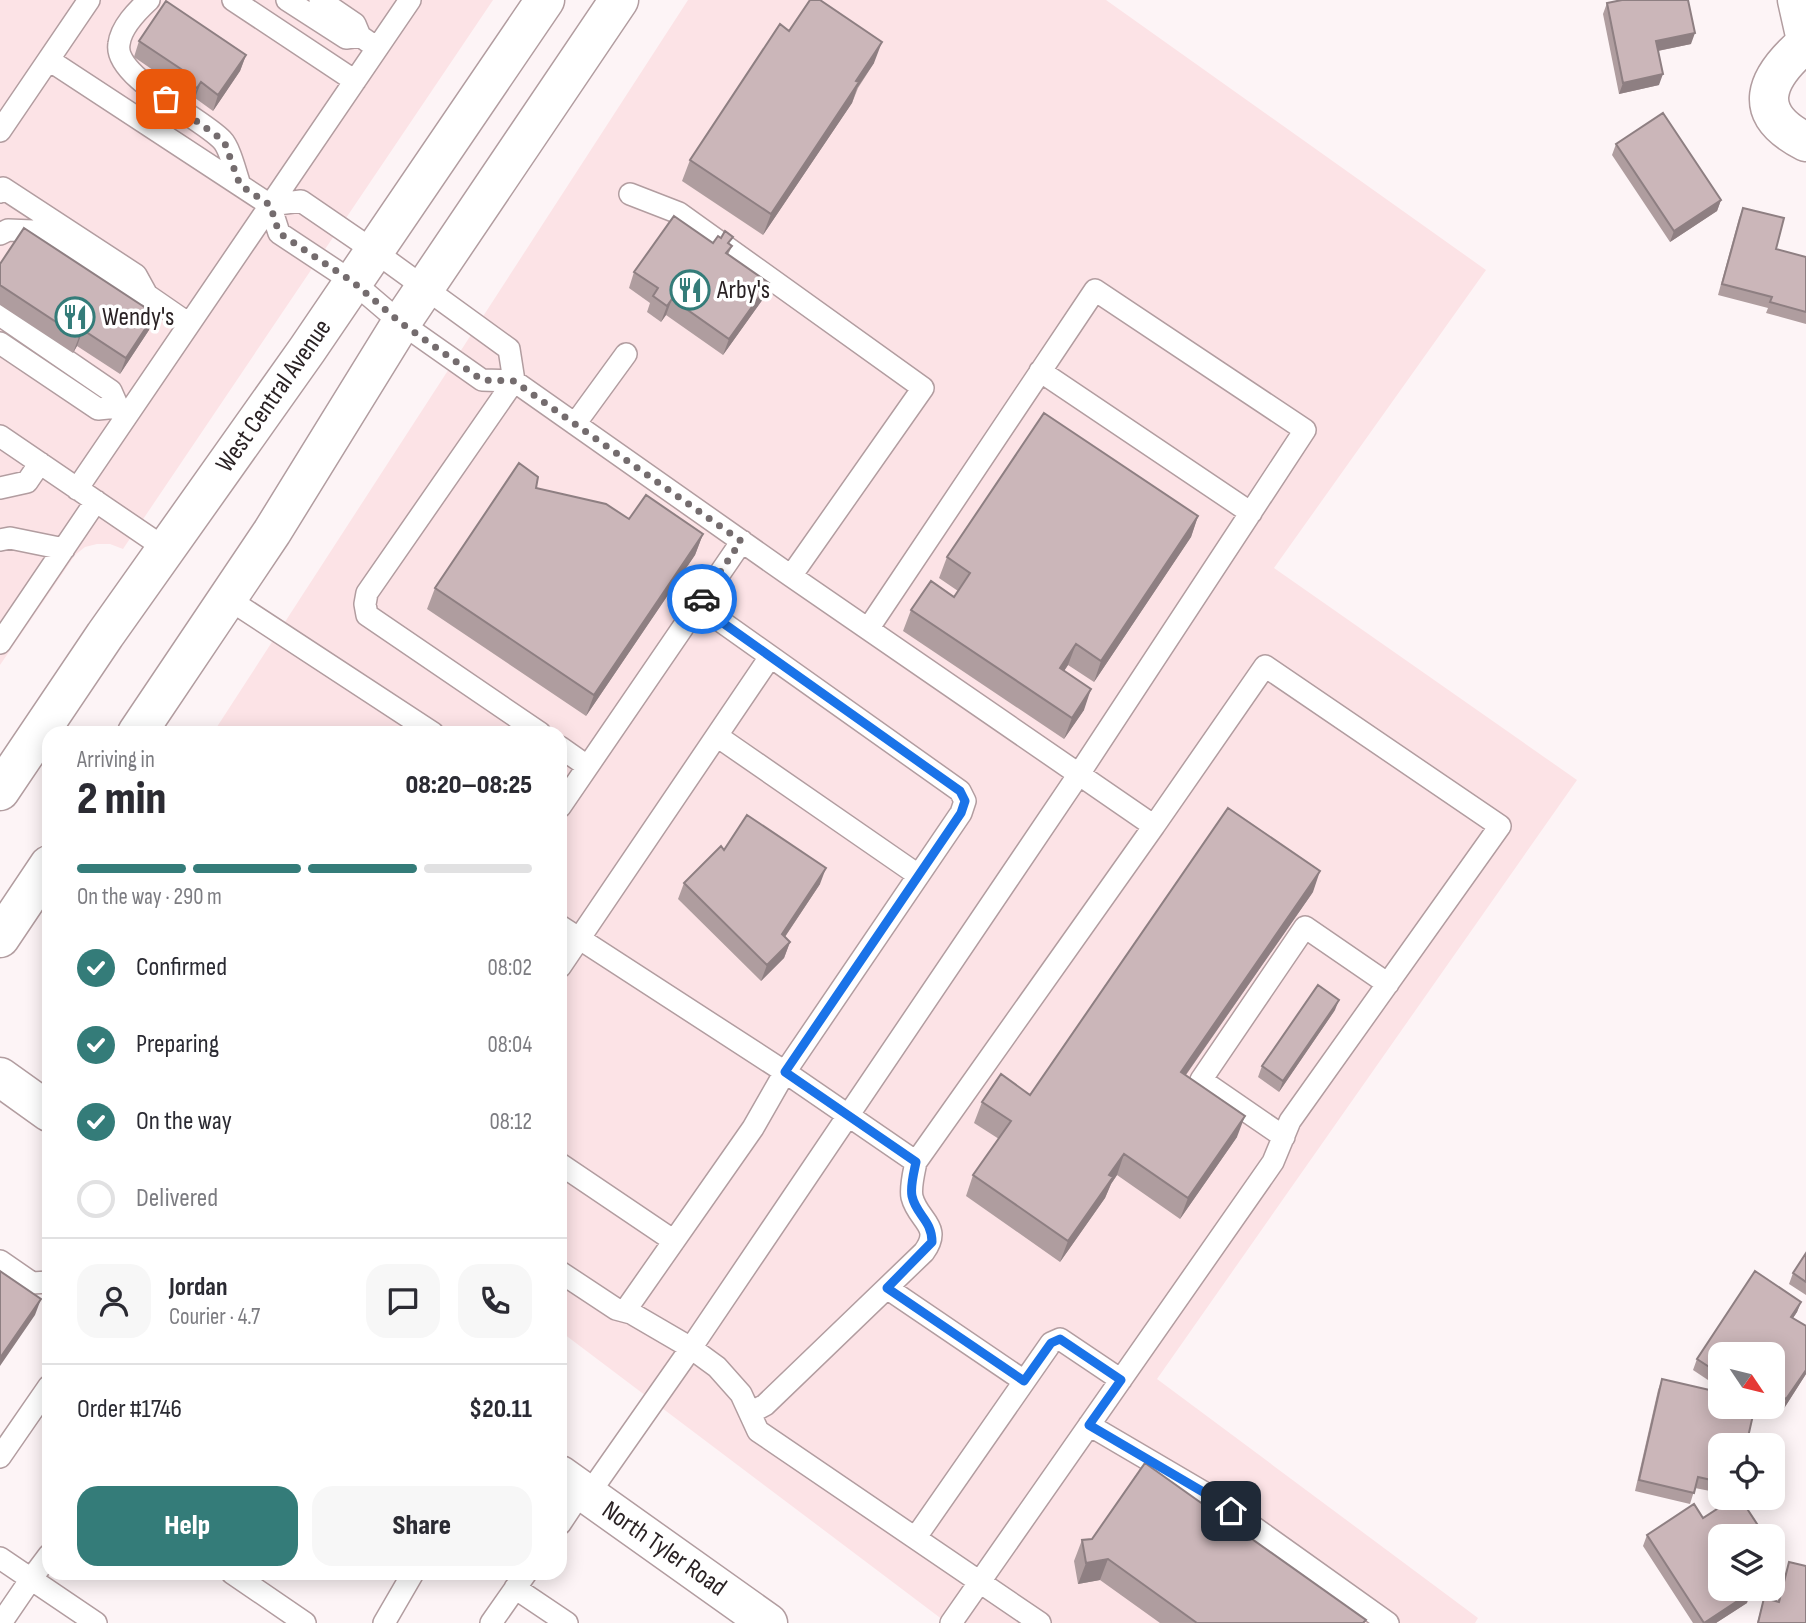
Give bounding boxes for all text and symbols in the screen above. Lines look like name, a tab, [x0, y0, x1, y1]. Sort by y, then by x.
pin	[136, 69, 196, 129]
icon: bag	[147, 80, 185, 118]
restaurant icon: Arby's	[669, 269, 711, 311]
place label: Arby's	[716, 275, 770, 306]
restaurant icon: Wendy's	[54, 296, 96, 338]
place label: Wendy's	[102, 302, 174, 333]
street label: West Central Avenue	[210, 313, 338, 479]
courier	[667, 564, 737, 634]
icon: car	[683, 580, 721, 618]
text: Arriving in	[77, 746, 155, 774]
text: 08:20–08:25	[405, 770, 532, 801]
text: 2 min	[77, 772, 166, 827]
text: On the way · 290 m	[77, 883, 222, 911]
icon: check	[77, 949, 115, 987]
text: Confirmed	[136, 952, 227, 983]
text: 08:02	[488, 954, 532, 982]
icon: check	[77, 1026, 115, 1064]
text: Preparing	[136, 1029, 219, 1060]
text: 08:04	[487, 1031, 532, 1059]
icon: check	[77, 1103, 115, 1141]
text: On the way	[136, 1106, 232, 1137]
text: 08:12	[490, 1108, 532, 1136]
text: Delivered	[136, 1183, 218, 1214]
button: person	[77, 1264, 151, 1338]
button: chat	[366, 1264, 440, 1338]
button: phone	[458, 1264, 532, 1338]
text: Jordan	[169, 1272, 227, 1303]
text: Courier · 4.7	[169, 1303, 260, 1331]
north arrow	[1708, 1342, 1785, 1419]
map controls	[1708, 1342, 1785, 1601]
text: Order #1746	[77, 1394, 182, 1425]
text: $20.11	[469, 1394, 532, 1425]
button: locate	[1708, 1433, 1785, 1510]
pin	[1201, 1481, 1261, 1541]
button: Help	[77, 1486, 298, 1566]
button: Share	[312, 1486, 532, 1566]
icon: home	[1212, 1492, 1250, 1530]
street label: North Tyler Road	[596, 1495, 732, 1603]
button: layers	[1708, 1524, 1785, 1601]

